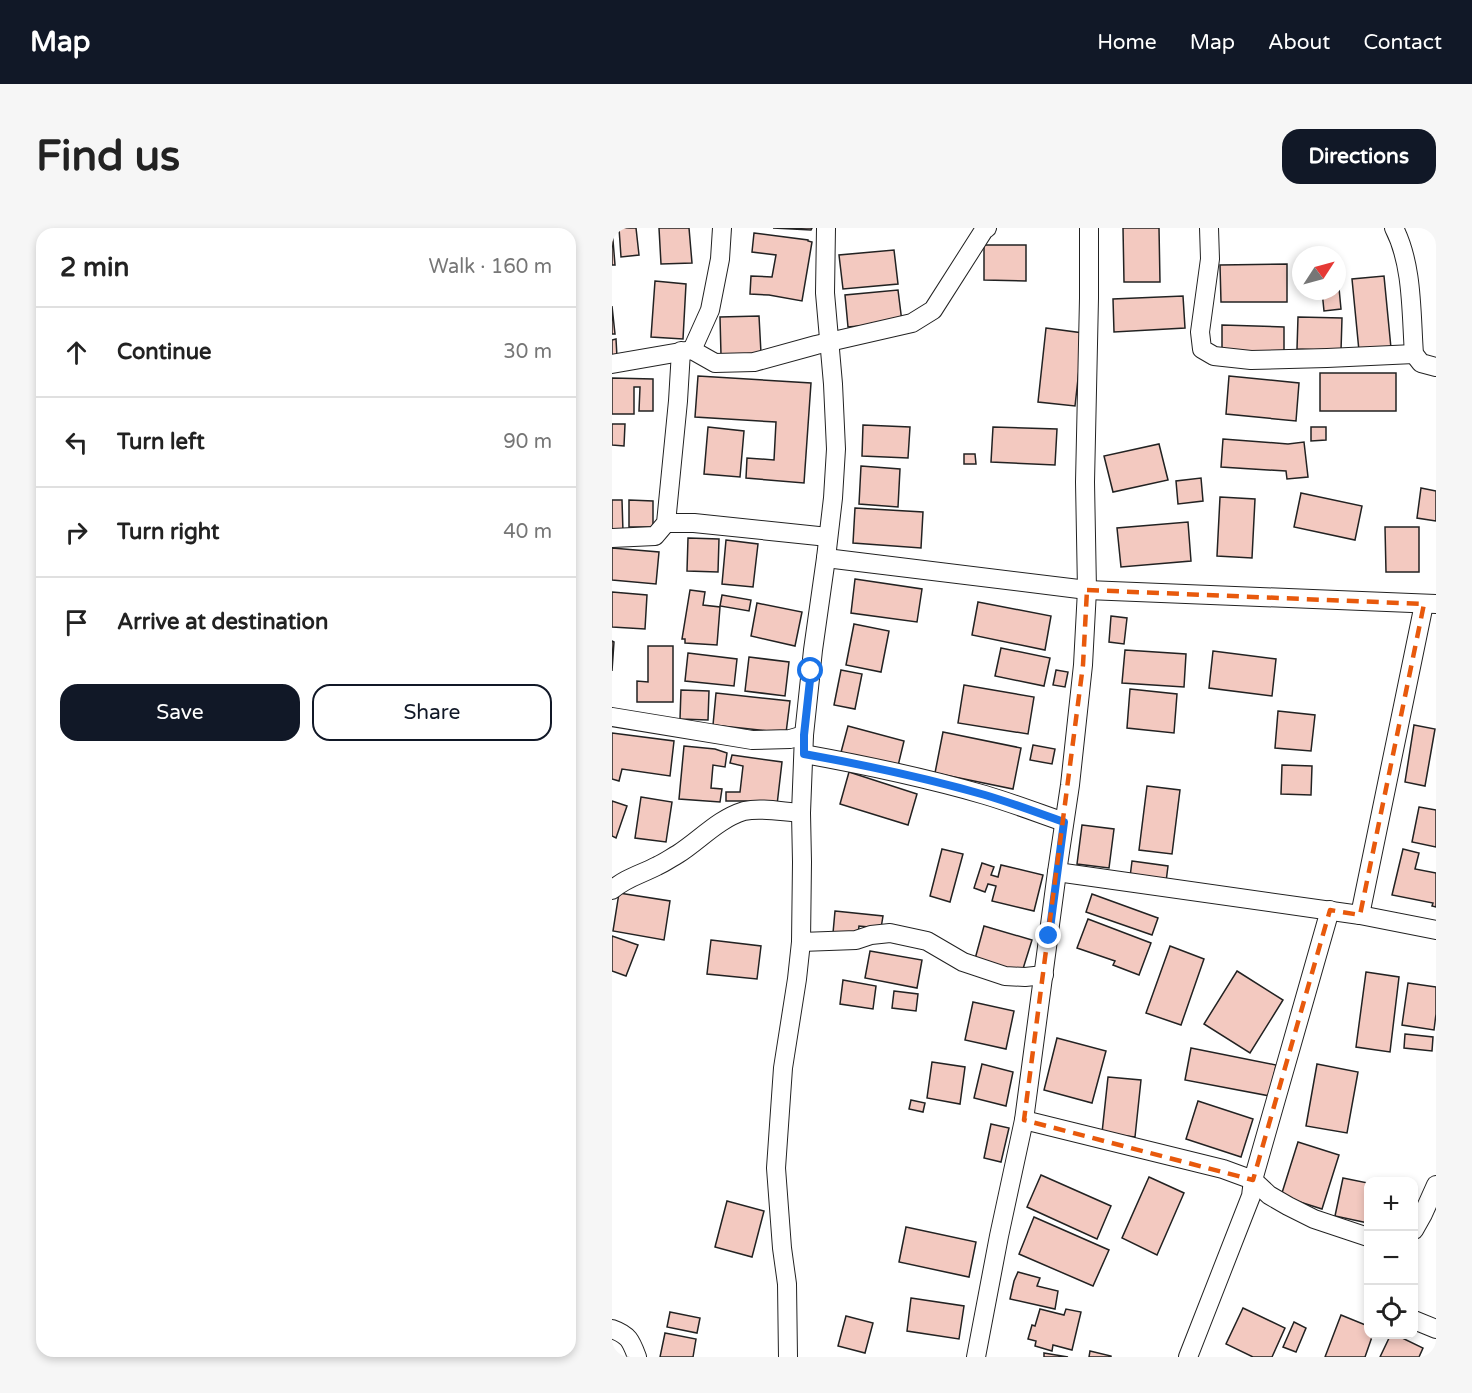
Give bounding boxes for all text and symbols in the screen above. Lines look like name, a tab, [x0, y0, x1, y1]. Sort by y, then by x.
text: Map	[30, 25, 90, 59]
text: Home	[1097, 30, 1157, 55]
text: Map	[1190, 30, 1235, 55]
text: About	[1268, 30, 1330, 55]
text: Contact	[1363, 30, 1442, 55]
button: Directions	[1282, 129, 1436, 184]
text: Find us	[36, 131, 180, 182]
north arrow	[1292, 246, 1346, 300]
text: 2 min	[60, 252, 129, 283]
text: Walk · 160 m	[429, 255, 552, 279]
icon: ahead	[60, 336, 93, 369]
text: Continue	[117, 339, 212, 365]
text: 30 m	[503, 340, 552, 364]
icon: left	[60, 426, 93, 459]
text: Turn left	[117, 429, 205, 455]
text: 90 m	[503, 430, 552, 454]
icon: right	[60, 516, 93, 549]
text: Turn right	[117, 519, 219, 545]
text: 40 m	[503, 520, 552, 544]
icon: arrive	[60, 606, 93, 639]
text: Arrive at destination	[117, 609, 328, 635]
route start	[797, 657, 823, 683]
button: Save	[60, 684, 300, 741]
button: Share	[312, 684, 552, 741]
route end	[1035, 922, 1061, 948]
map controls	[1364, 1177, 1418, 1339]
button: +	[1364, 1177, 1418, 1231]
button: −	[1364, 1231, 1418, 1285]
button: locate	[1364, 1285, 1418, 1339]

